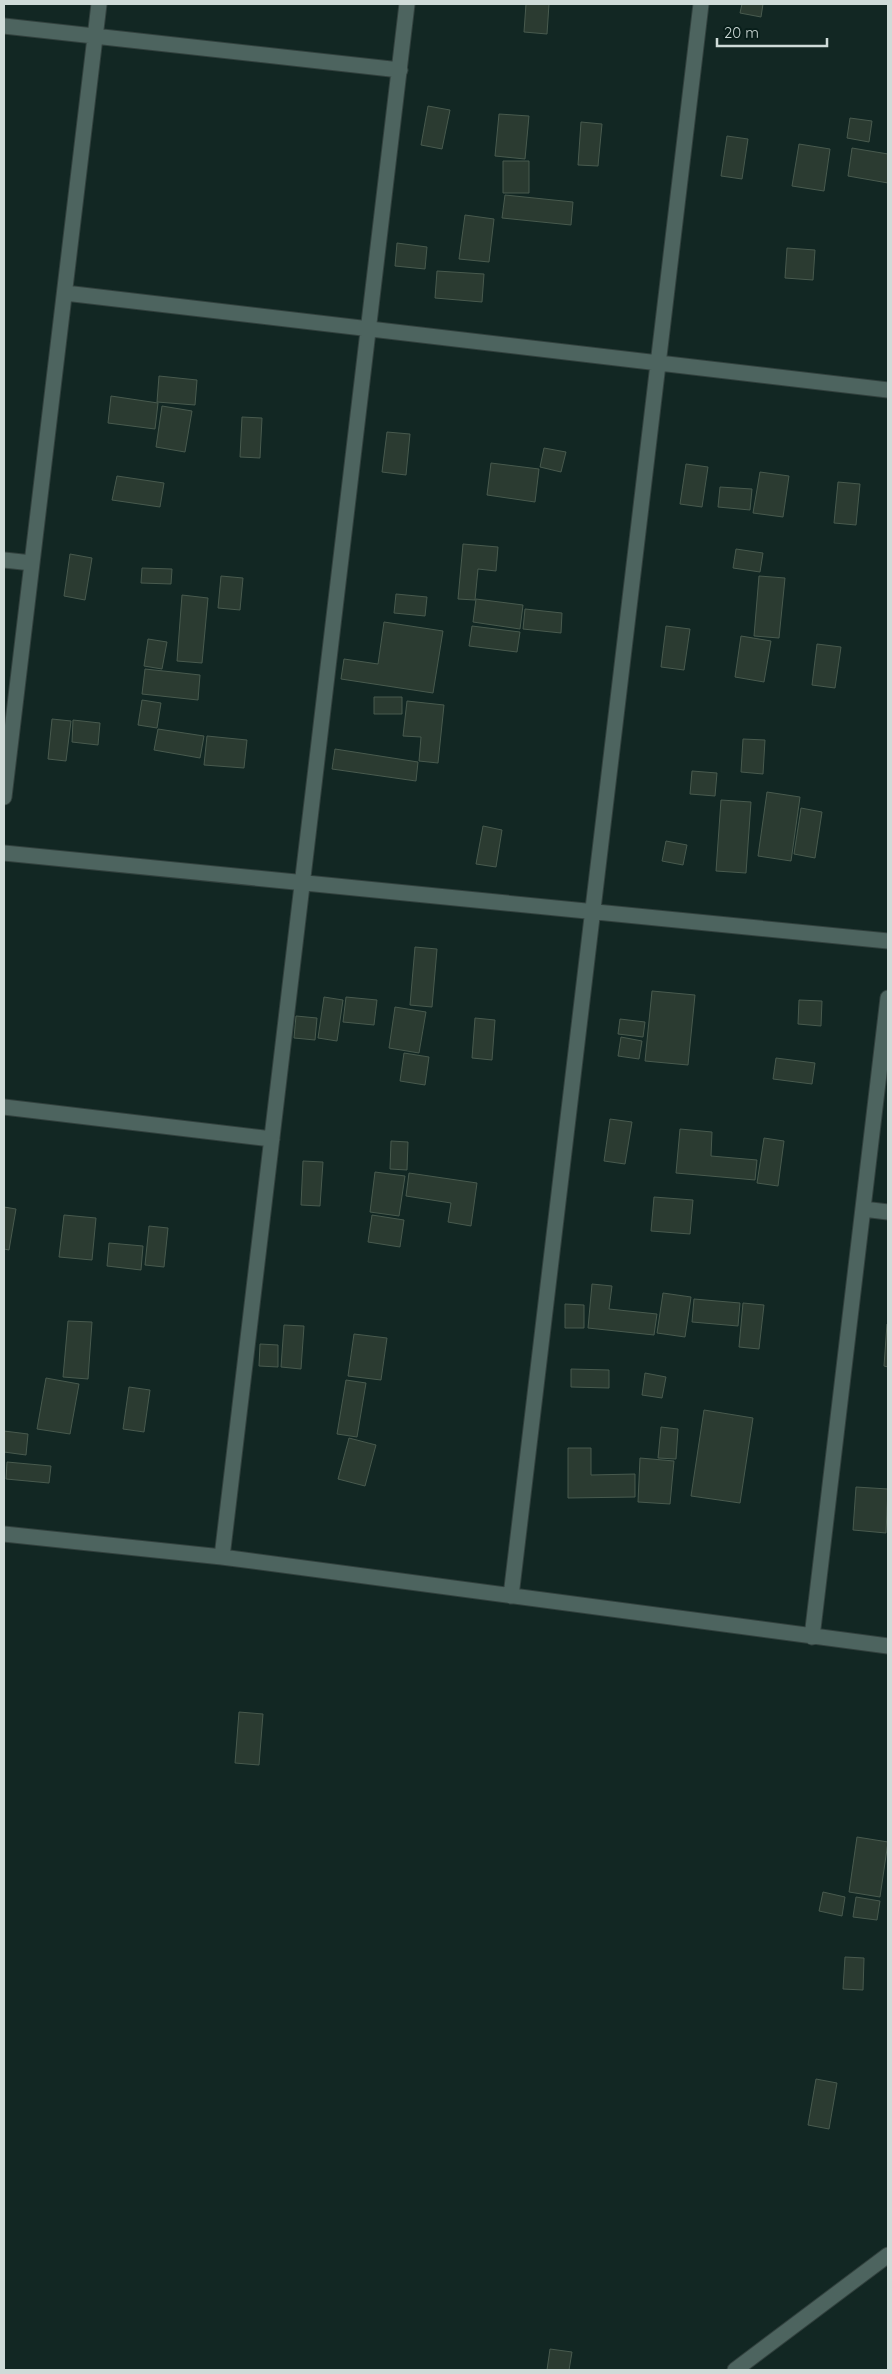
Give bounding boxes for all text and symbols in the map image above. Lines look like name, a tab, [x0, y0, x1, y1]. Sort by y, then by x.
scale bar	[717, 15, 827, 47]
text: 20 m	[724, 23, 759, 42]

